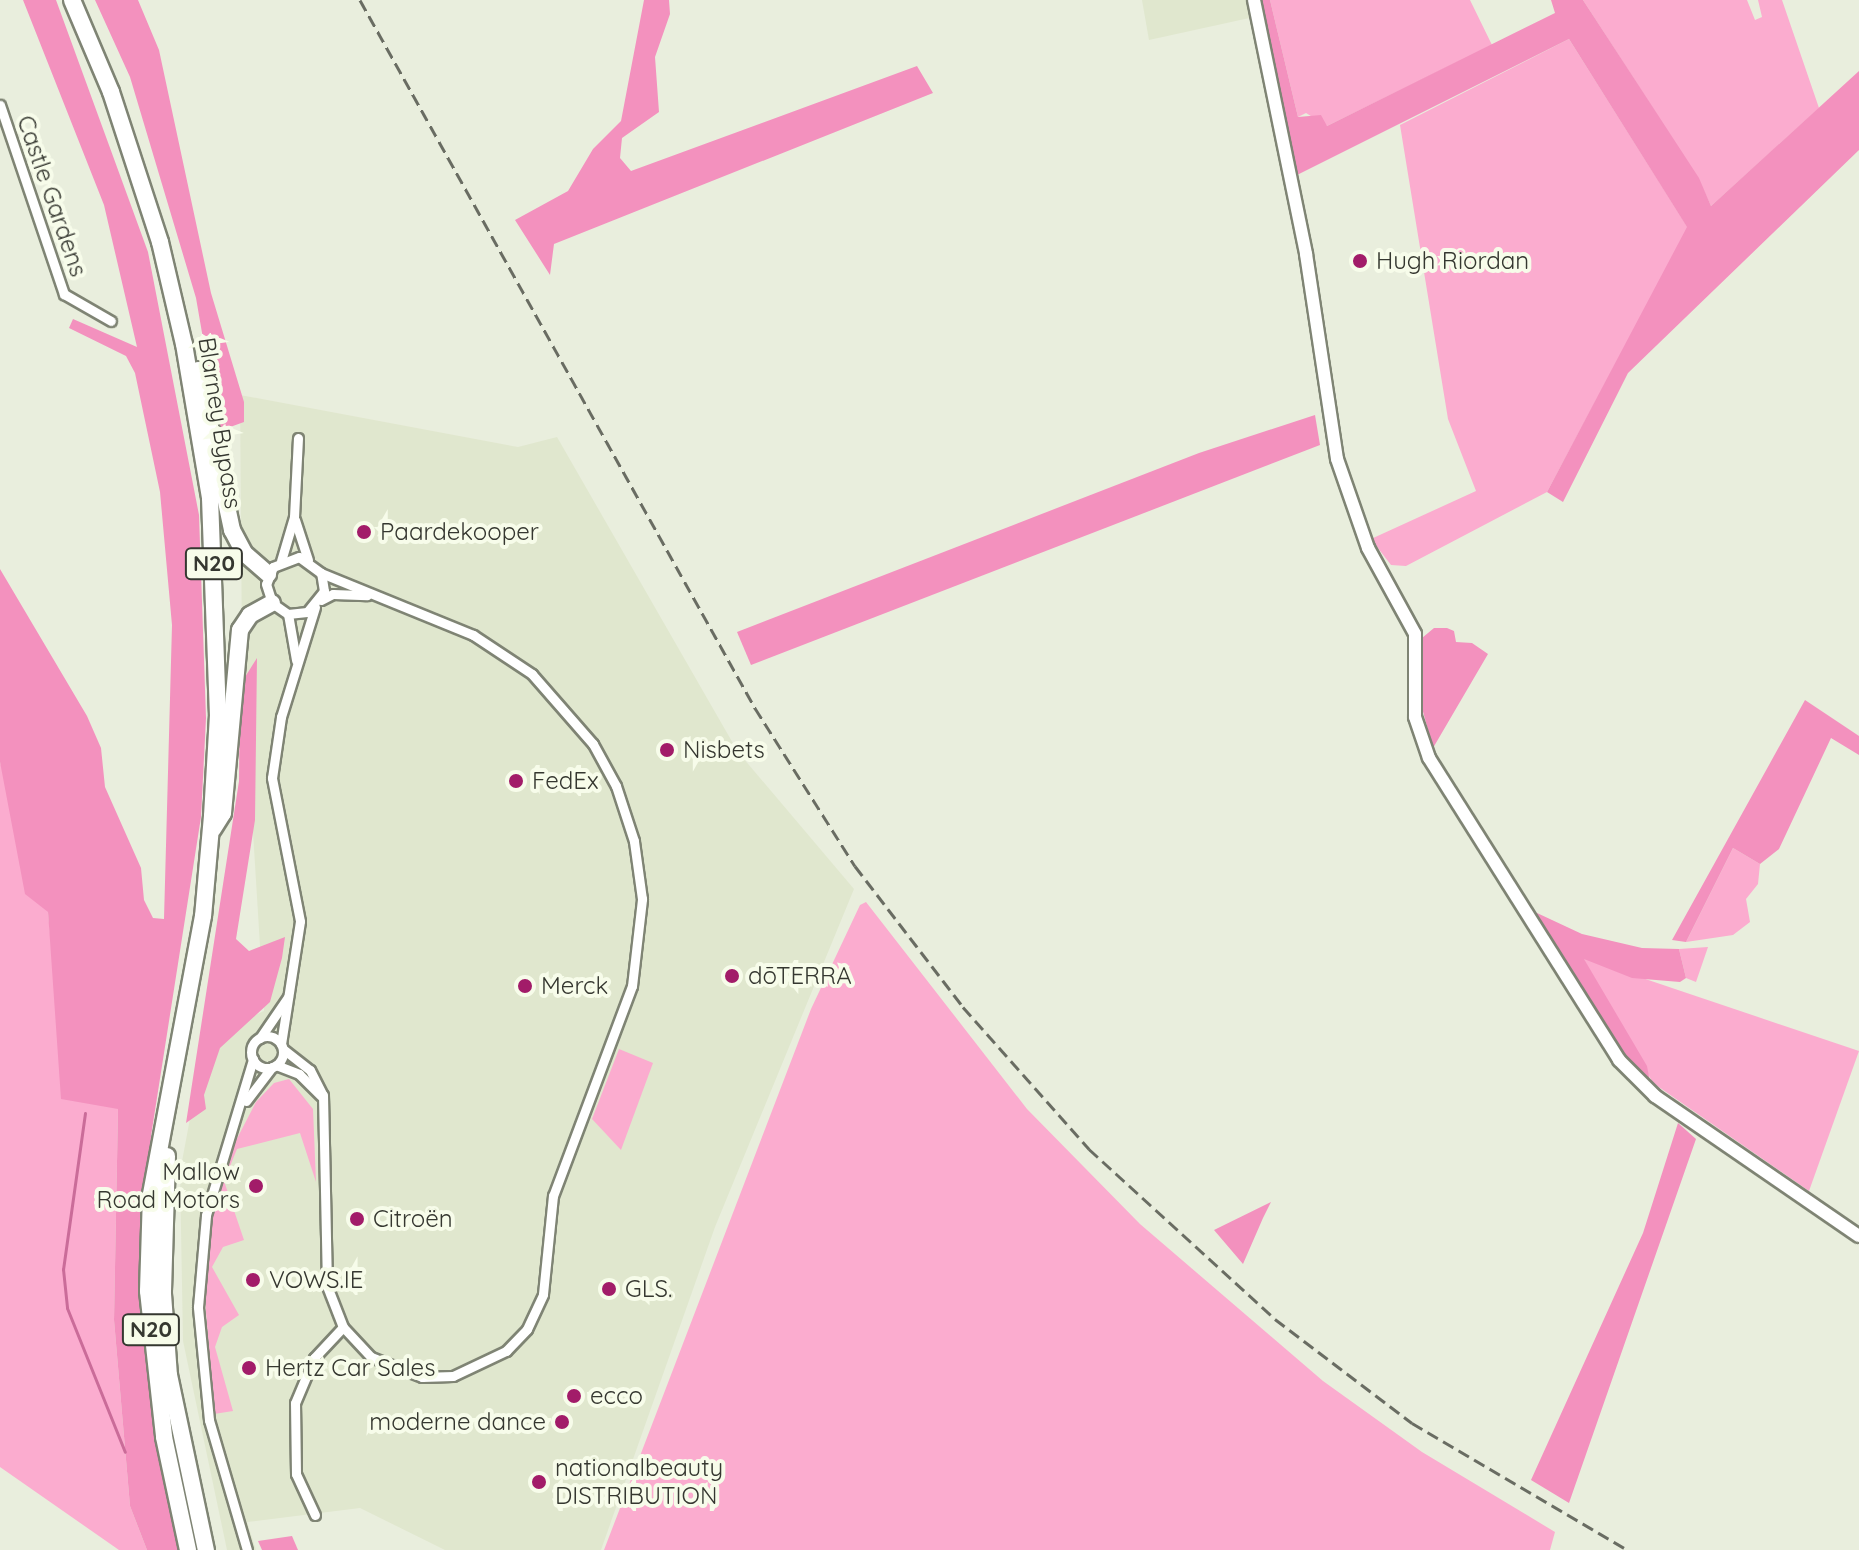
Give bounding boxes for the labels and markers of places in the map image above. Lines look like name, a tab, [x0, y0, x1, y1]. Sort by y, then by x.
place label: Hugh Riordan	[1376, 247, 1529, 275]
marker: Hugh Riordan	[1351, 252, 1369, 270]
place label: Paardekooper	[380, 518, 539, 546]
marker: Paardekooper	[355, 523, 373, 541]
place label: Nisbets	[683, 736, 765, 764]
marker: Nisbets	[658, 741, 676, 759]
place label: FedEx	[532, 767, 599, 795]
marker: FedEx	[507, 772, 525, 790]
place label: dōTERRA	[748, 962, 852, 990]
marker: dōTERRA	[723, 967, 741, 985]
place label: Merck	[541, 972, 608, 1000]
marker: Merck	[516, 977, 534, 995]
place label: Mallow Road Motors	[97, 1158, 240, 1214]
marker: Mallow Road Motors	[247, 1177, 265, 1195]
place label: Citroën	[373, 1205, 453, 1233]
marker: Citroën	[348, 1210, 366, 1228]
place label: VOWS.IE	[269, 1266, 363, 1294]
marker: VOWS.IE	[244, 1271, 262, 1289]
place label: GLS.	[625, 1275, 672, 1303]
marker: GLS.	[600, 1280, 618, 1298]
place label: Hertz Car Sales	[265, 1354, 435, 1382]
marker: Hertz Car Sales	[240, 1359, 258, 1377]
place label: ecco	[590, 1382, 643, 1410]
marker: ecco	[565, 1387, 583, 1405]
place label: moderne dance	[369, 1408, 546, 1436]
marker: moderne dance	[553, 1413, 571, 1431]
place label: nationalbeauty DISTRIBUTION	[555, 1454, 723, 1510]
marker: nationalbeauty DISTRIBUTION	[530, 1473, 548, 1491]

